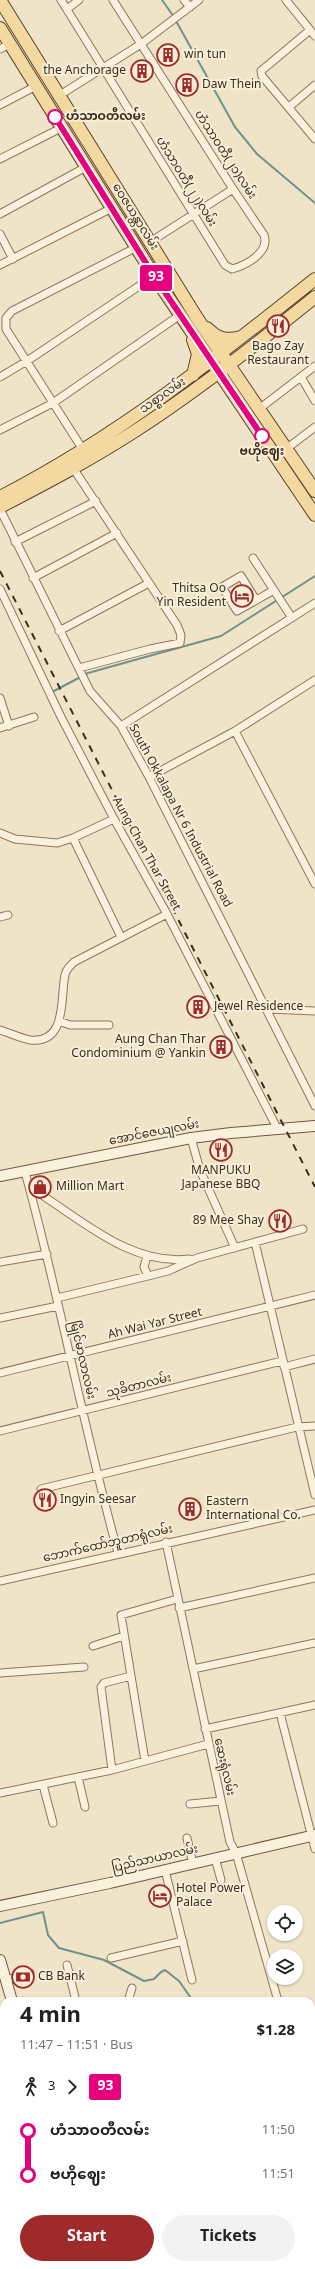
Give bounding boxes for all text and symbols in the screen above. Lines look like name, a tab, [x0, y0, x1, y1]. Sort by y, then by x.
building icon: win tun	[155, 42, 181, 68]
place label: win tun	[184, 42, 226, 68]
place label: the Anchorage	[43, 58, 126, 84]
building icon: the Anchorage	[129, 58, 155, 84]
building icon: Daw Thein	[174, 72, 200, 98]
place label: Daw Thein	[202, 72, 261, 98]
place label: ဟံသာဝတီလမ်း	[66, 104, 146, 130]
street label: ဟံသာဝတီ(၂၁)လမ်း	[186, 105, 264, 205]
marker: ဟံသာဝတီလမ်း	[47, 109, 63, 125]
street label: ဟံသာဝတီ(၂၂)လမ်း	[148, 131, 224, 233]
street label: ဝေဇယန္တာလမ်း	[104, 178, 166, 256]
text: 93	[148, 262, 164, 293]
line badge: 93	[138, 265, 174, 291]
restaurant icon: Bago Zay Restaurant	[265, 313, 291, 339]
place label: Bago Zay Restaurant	[247, 334, 309, 374]
street label: သစ္စာလမ်း	[134, 370, 192, 422]
marker: ဗဟိုဈေး	[254, 428, 270, 444]
place label: ဗဟိုဈေး	[240, 439, 284, 465]
place label: Thitsa Oo Yin Resident	[157, 576, 227, 616]
hotel icon: Thitsa Oo Yin Resident	[229, 583, 255, 609]
street label: South Okkalapa Nr 6 Industrial Road	[120, 719, 240, 913]
street label: Aung Chan Thar Street	[104, 792, 189, 917]
building icon: Jewel Residence	[185, 994, 211, 1020]
place label: Jewel Residence	[213, 994, 304, 1020]
place label: Aung Chan Thar Condominium @ Yankin	[71, 1027, 206, 1067]
building icon: Aung Chan Thar Condominium @ Yankin	[208, 1034, 234, 1060]
street label: အောင်ဇေယျလမ်း	[107, 1112, 201, 1154]
restaurant icon: MANPUKU Japanese BBQ	[208, 1137, 234, 1163]
place label: MANPUKU Japanese BBQ	[181, 1158, 260, 1198]
shop icon: Million Mart	[27, 1174, 53, 1200]
place label: Million Mart	[56, 1174, 125, 1200]
place label: 89 Mee Shay	[193, 1208, 265, 1234]
restaurant icon: 89 Mee Shay	[267, 1208, 293, 1234]
street label: Ah Wai Yar Street	[105, 1300, 206, 1348]
street label: မြိုင်မာလာလမ်း	[60, 1318, 104, 1402]
street label: သုခိတာလမ်း	[104, 1365, 174, 1407]
restaurant icon: Ingyin Seesar	[32, 1487, 58, 1513]
place label: Ingyin Seesar	[60, 1487, 136, 1513]
place label: Eastern International Co.	[206, 1489, 301, 1529]
building icon: Eastern International Co.	[177, 1496, 203, 1522]
street label: ဘောက်ထော်ဘူတာရုံလမ်း	[40, 1516, 176, 1572]
street label: ဆေးရုံလမ်း	[205, 1735, 243, 1799]
street label: ပြည်သာယာလမ်း	[109, 1836, 201, 1882]
place label: Hotel Power Palace	[176, 1876, 245, 1916]
hotel icon: Hotel Power Palace	[147, 1883, 173, 1909]
map controls	[267, 1905, 303, 1985]
button: locate	[267, 1905, 303, 1941]
button: layers	[267, 1949, 303, 1985]
bank icon: CB Bank	[10, 1964, 36, 1990]
place label: CB Bank	[38, 1964, 85, 1990]
text: 4 min	[20, 1993, 81, 2041]
text: $1.28	[256, 2015, 295, 2048]
text: 11:47 – 11:51 · Bus	[20, 2032, 133, 2060]
text: 93	[97, 2071, 113, 2102]
text: 3	[48, 2073, 55, 2101]
icon: walk	[20, 2076, 42, 2098]
icon: forward	[61, 2076, 83, 2098]
text: ဟံသာဝတီလမ်း	[50, 2115, 149, 2148]
text: 11:50	[262, 2117, 295, 2145]
text: ဗဟိုဈေး	[50, 2159, 106, 2192]
text: 11:51	[262, 2161, 295, 2189]
button: Start	[20, 2215, 154, 2261]
button: Tickets	[162, 2215, 295, 2261]

